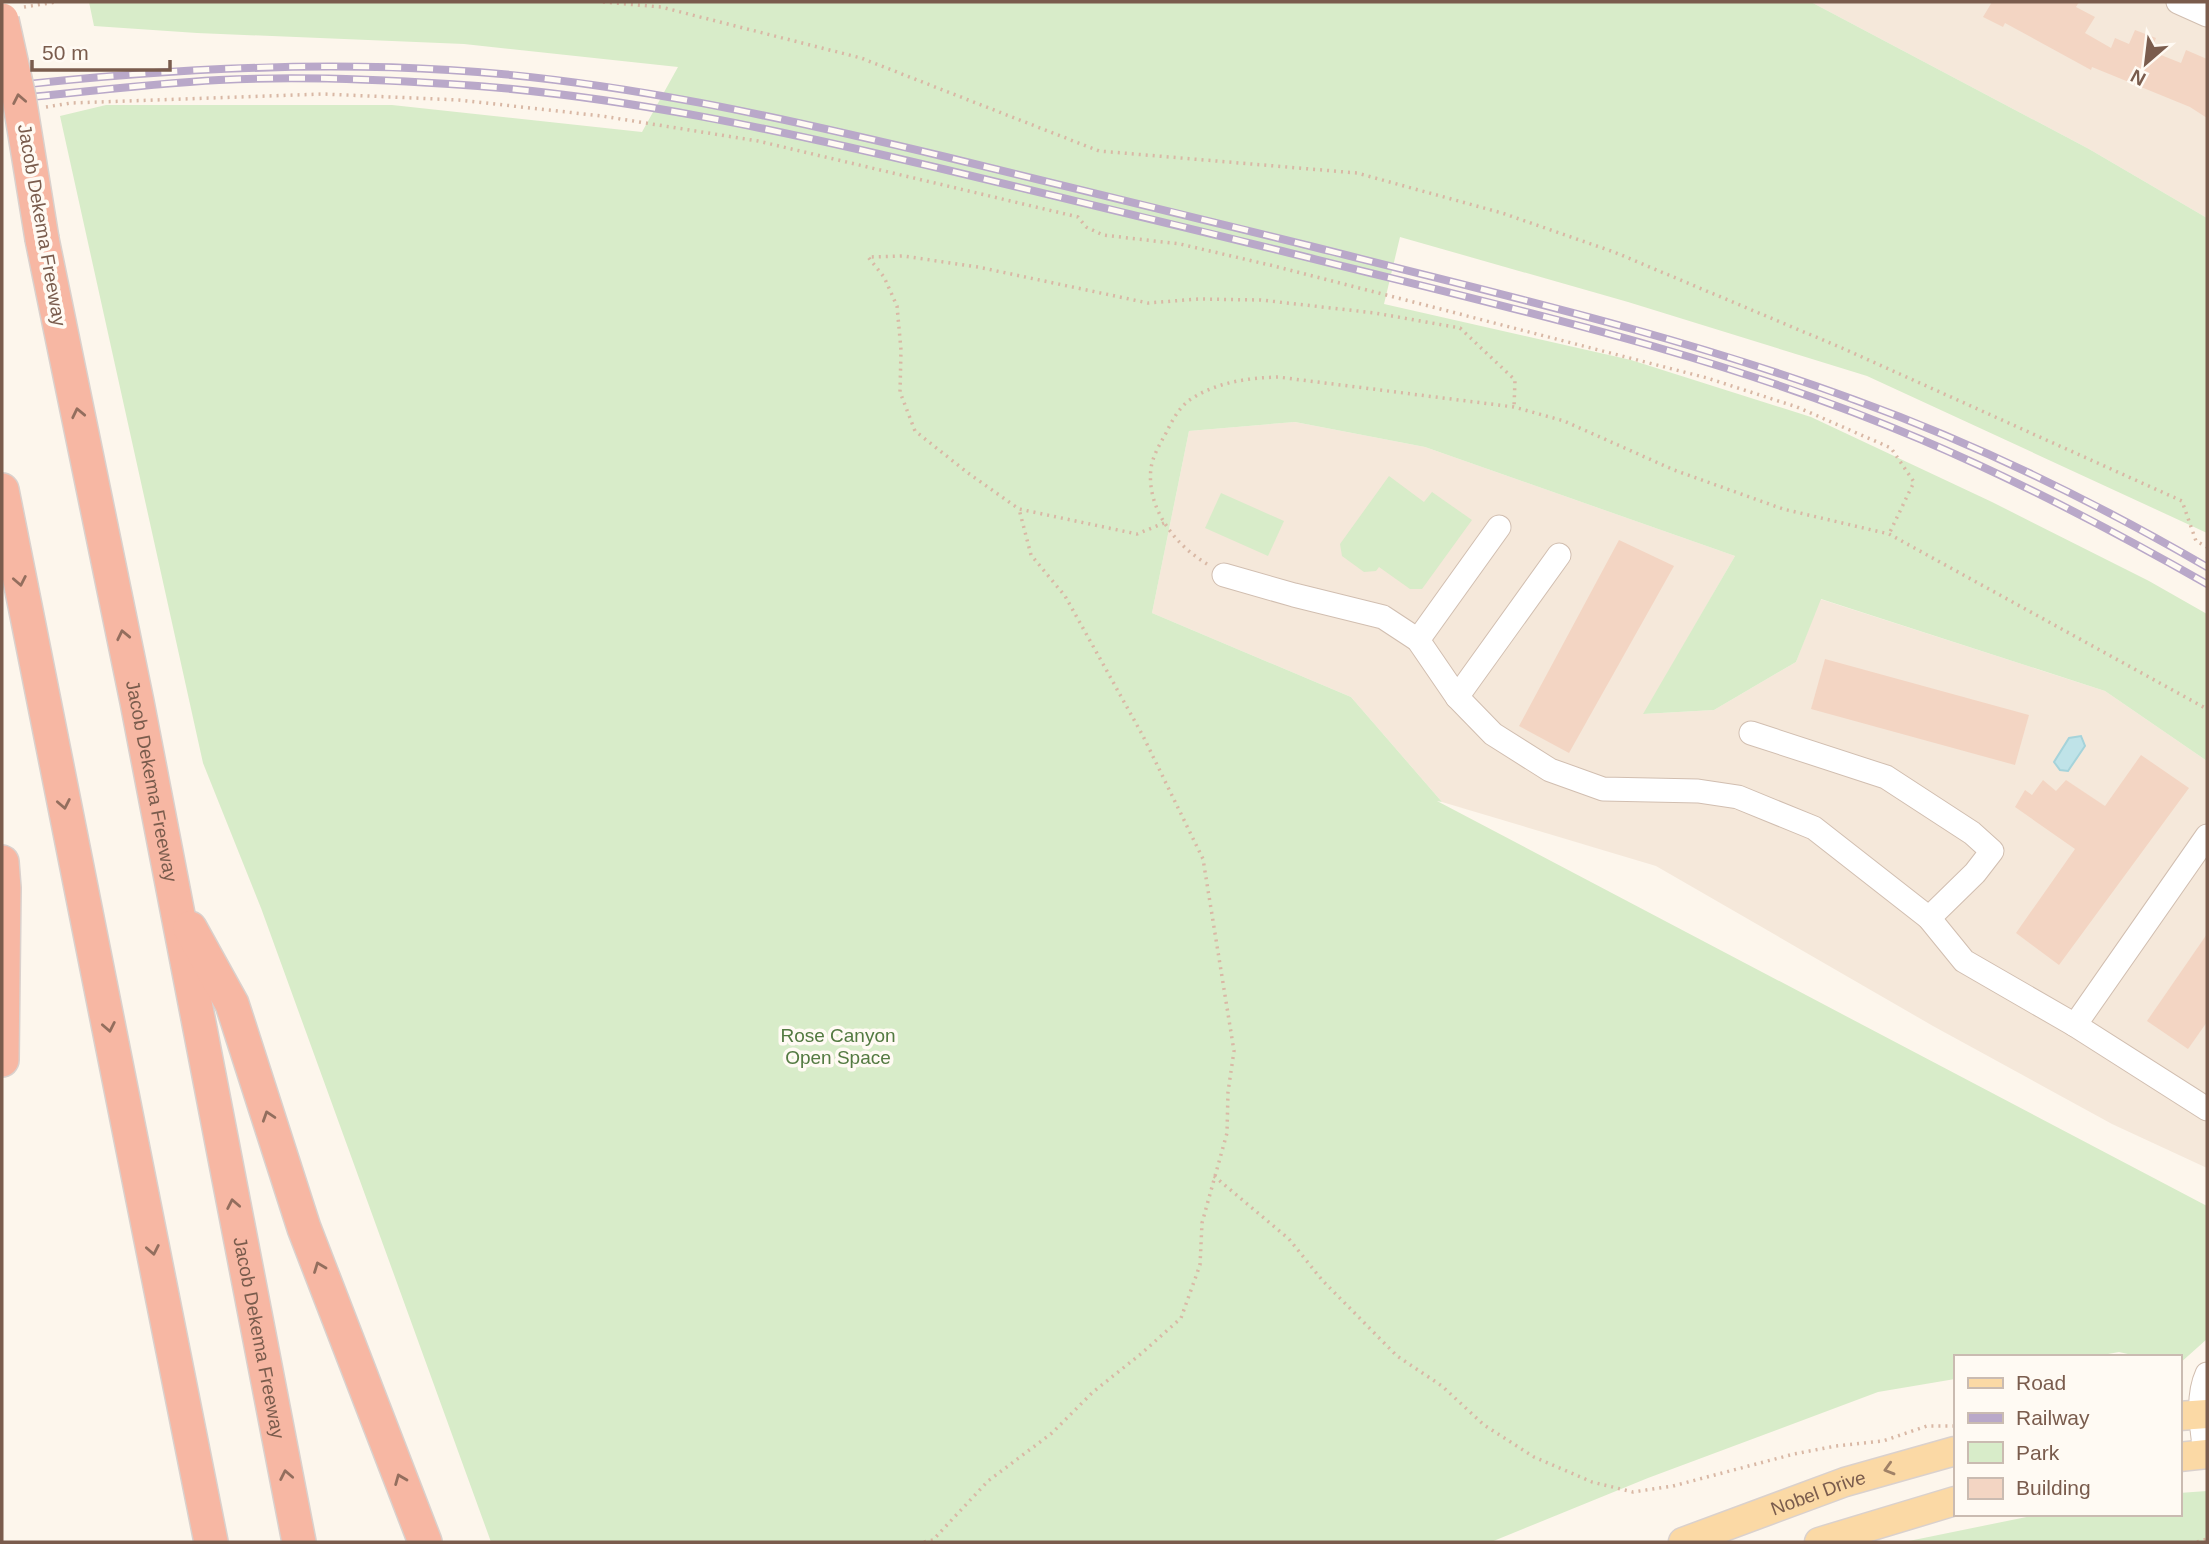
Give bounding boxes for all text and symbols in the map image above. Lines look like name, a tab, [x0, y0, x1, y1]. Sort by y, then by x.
scale bar	[32, 28, 170, 72]
north arrow	[2111, 28, 2181, 98]
text: 50 m	[42, 41, 89, 64]
text: N	[2127, 65, 2149, 90]
one-way arrow	[12, 93, 27, 105]
street label: Jacob Dekema Freeway	[14, 122, 70, 328]
one-way arrow	[71, 407, 86, 419]
one-way arrow	[11, 575, 26, 587]
one-way arrow	[117, 629, 132, 641]
street label: Jacob Dekema Freeway	[122, 678, 182, 884]
one-way arrow	[56, 798, 71, 810]
one-way arrow	[100, 1021, 115, 1033]
park label: Rose Canyon Open Space	[780, 1025, 896, 1068]
one-way arrow	[262, 1110, 276, 1123]
one-way arrow	[227, 1198, 242, 1210]
street label: Jacob Dekema Freeway	[230, 1235, 289, 1441]
one-way arrow	[145, 1244, 160, 1256]
one-way arrow	[313, 1261, 327, 1273]
legend	[1954, 1355, 2181, 1516]
text: Road	[2016, 1371, 2066, 1394]
text: Railway	[2016, 1406, 2090, 1429]
text: Park	[2016, 1441, 2060, 1464]
one-way arrow	[1884, 1461, 1896, 1476]
street label: Nobel Drive	[1768, 1466, 1868, 1519]
one-way arrow	[279, 1469, 294, 1481]
one-way arrow	[395, 1473, 409, 1485]
text: Building	[2016, 1476, 2091, 1499]

